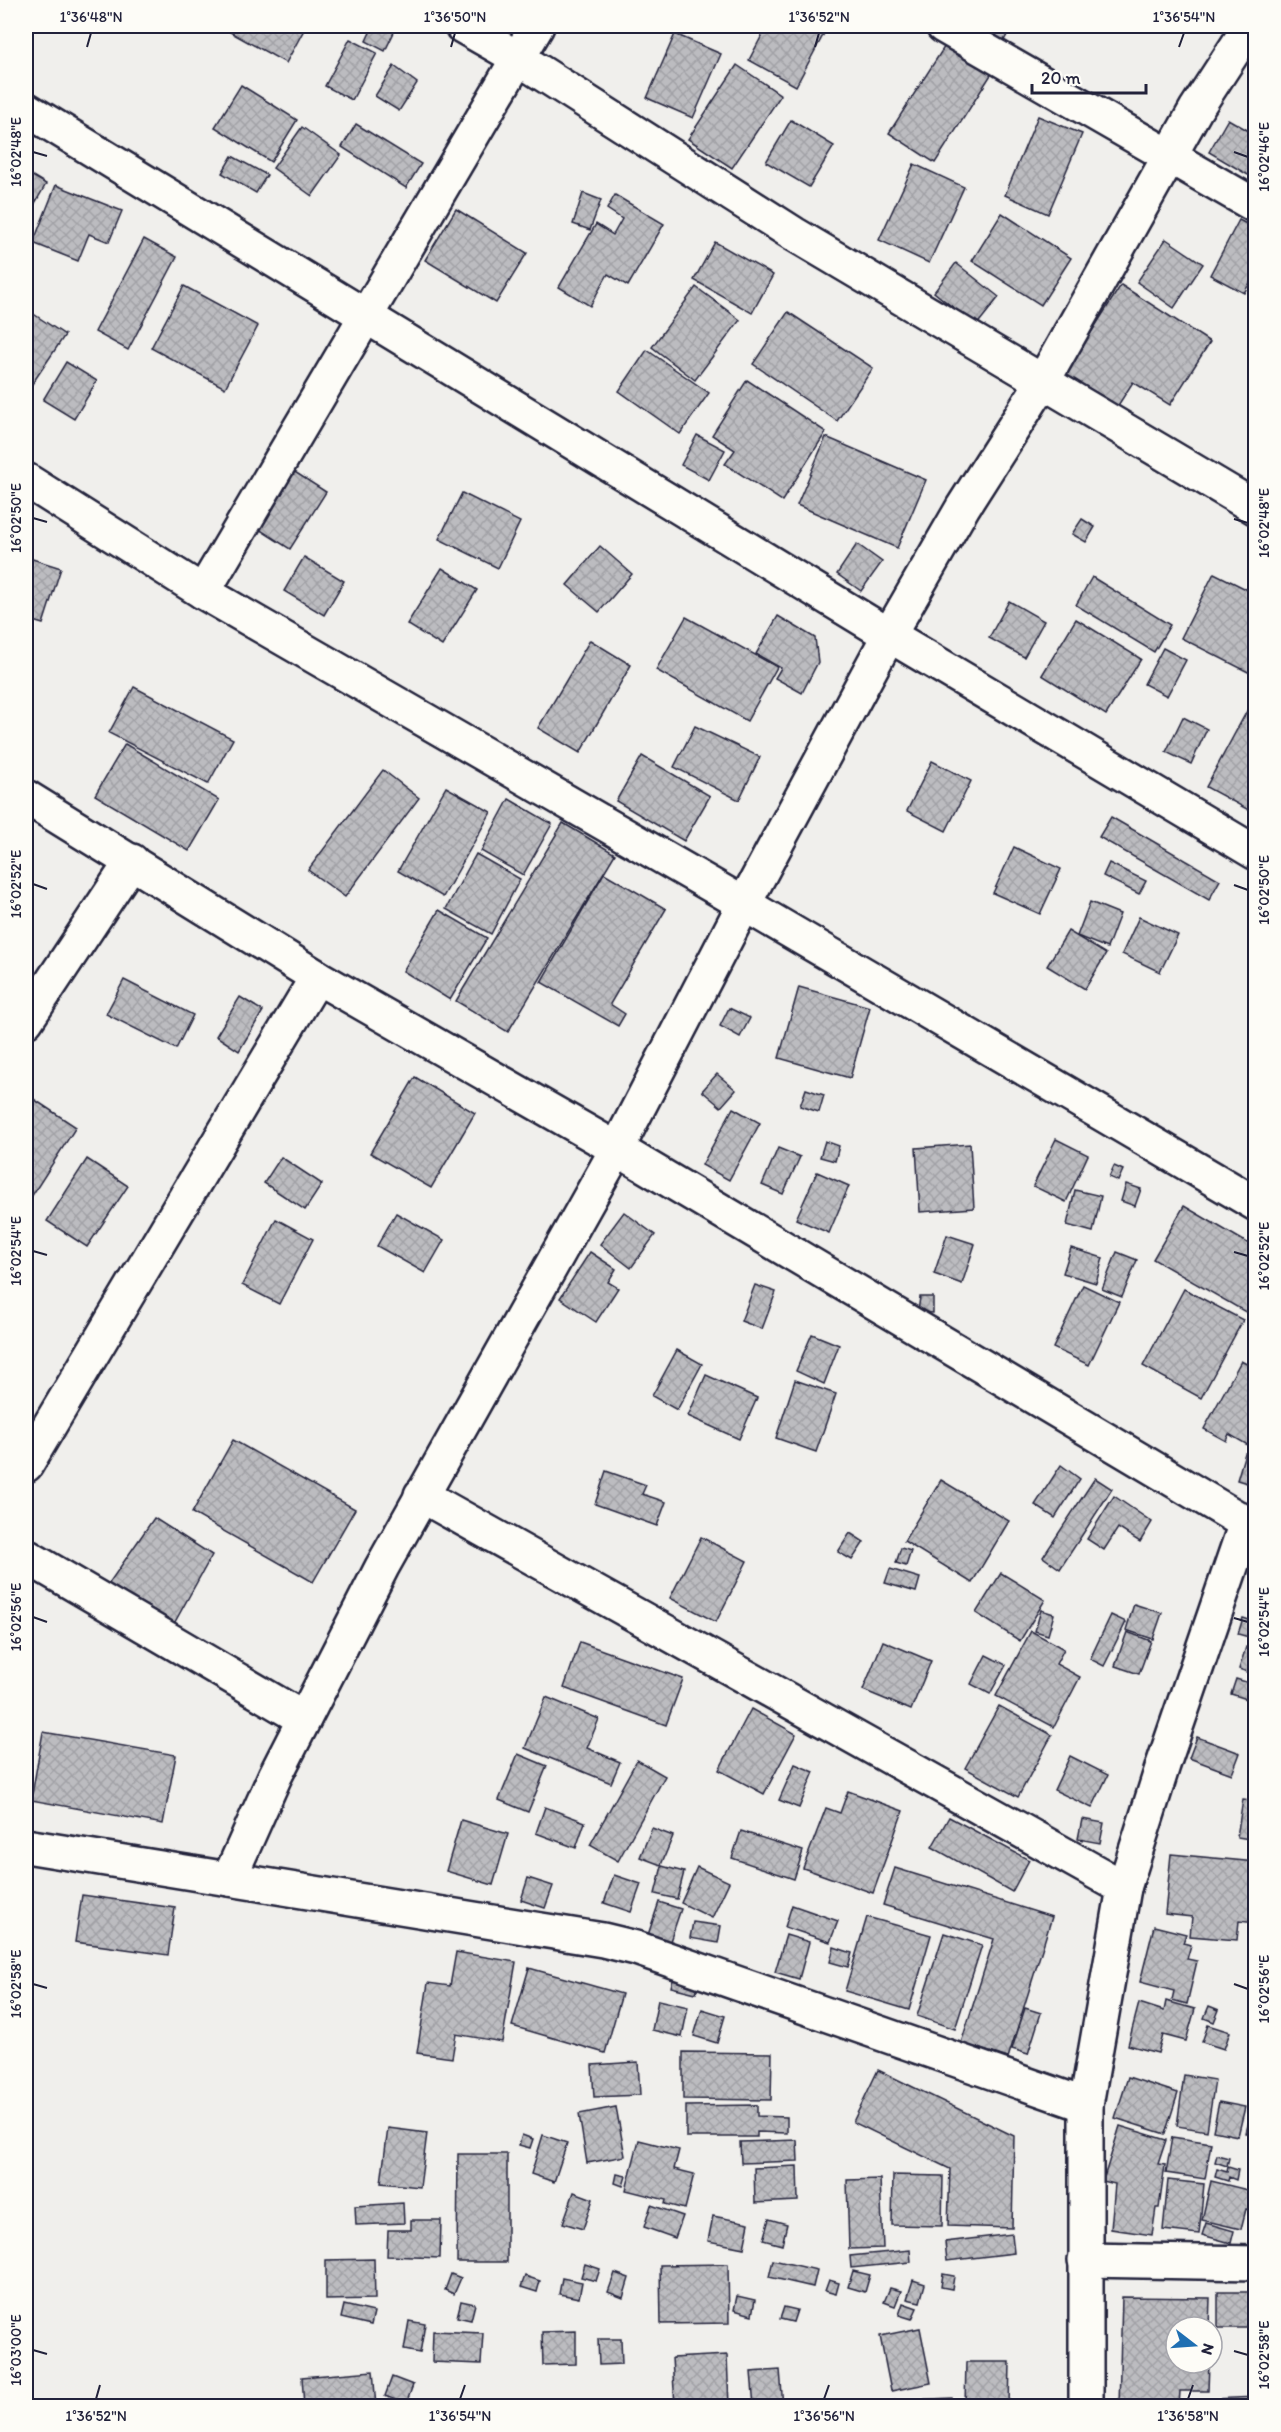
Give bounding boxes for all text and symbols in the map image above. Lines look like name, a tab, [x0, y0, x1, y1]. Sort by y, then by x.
text: 1°36'48"N	[59, 8, 123, 26]
text: 1°36'50"N	[423, 8, 487, 26]
text: 1°36'52"N	[788, 8, 850, 26]
text: 1°36'54"N	[1153, 8, 1215, 26]
scale bar	[1032, 57, 1146, 95]
text: 20 m	[1041, 67, 1081, 89]
text: 16°02'48"E	[7, 117, 25, 187]
text: 16°02'46"E	[1255, 122, 1273, 192]
text: 16°02'50"E	[7, 483, 25, 553]
text: 16°02'48"E	[1255, 488, 1273, 558]
text: 16°02'52"E	[7, 850, 25, 918]
text: 16°02'50"E	[1255, 855, 1273, 925]
text: 16°02'54"E	[7, 1216, 25, 1286]
text: 16°02'52"E	[1255, 1222, 1273, 1290]
text: 16°02'56"E	[7, 1583, 25, 1651]
text: 16°02'54"E	[1255, 1587, 1273, 1657]
text: 16°02'58"E	[7, 1949, 25, 2019]
text: 16°02'56"E	[1255, 1955, 1273, 2023]
text: 16°03'00"E	[7, 2314, 25, 2386]
north arrow	[1164, 2315, 1224, 2375]
text: 16°02'58"E	[1255, 2320, 1273, 2390]
text: N	[1197, 2341, 1219, 2357]
text: 1°36'52"N	[65, 2407, 127, 2425]
text: 1°36'54"N	[429, 2407, 491, 2425]
text: 1°36'56"N	[793, 2407, 855, 2425]
text: 1°36'58"N	[1157, 2407, 1219, 2425]

